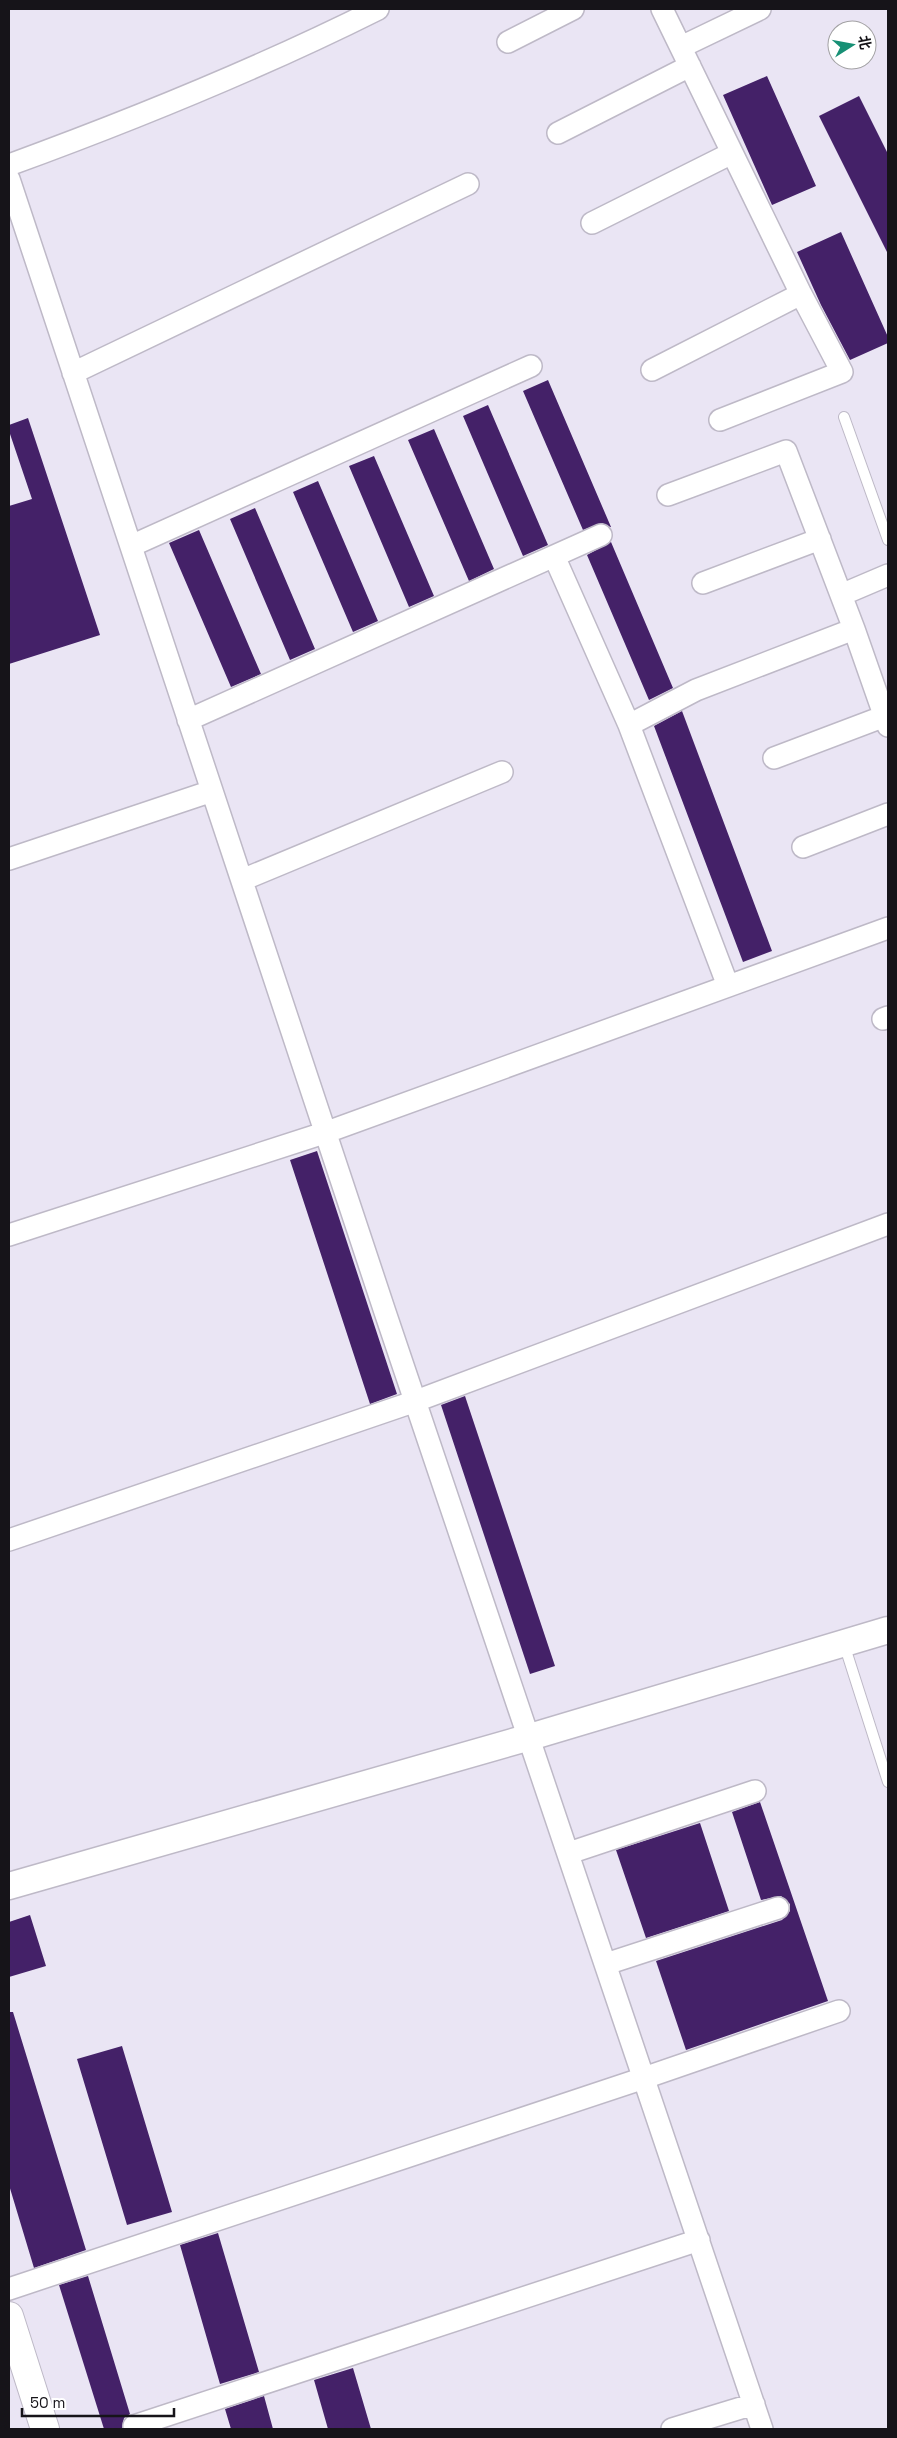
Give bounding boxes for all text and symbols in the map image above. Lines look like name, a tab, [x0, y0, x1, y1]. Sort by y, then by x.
north arrow	[827, 20, 877, 70]
text: 北	[855, 34, 875, 51]
scale bar	[22, 2386, 175, 2418]
text: 50 m	[30, 2393, 65, 2412]

